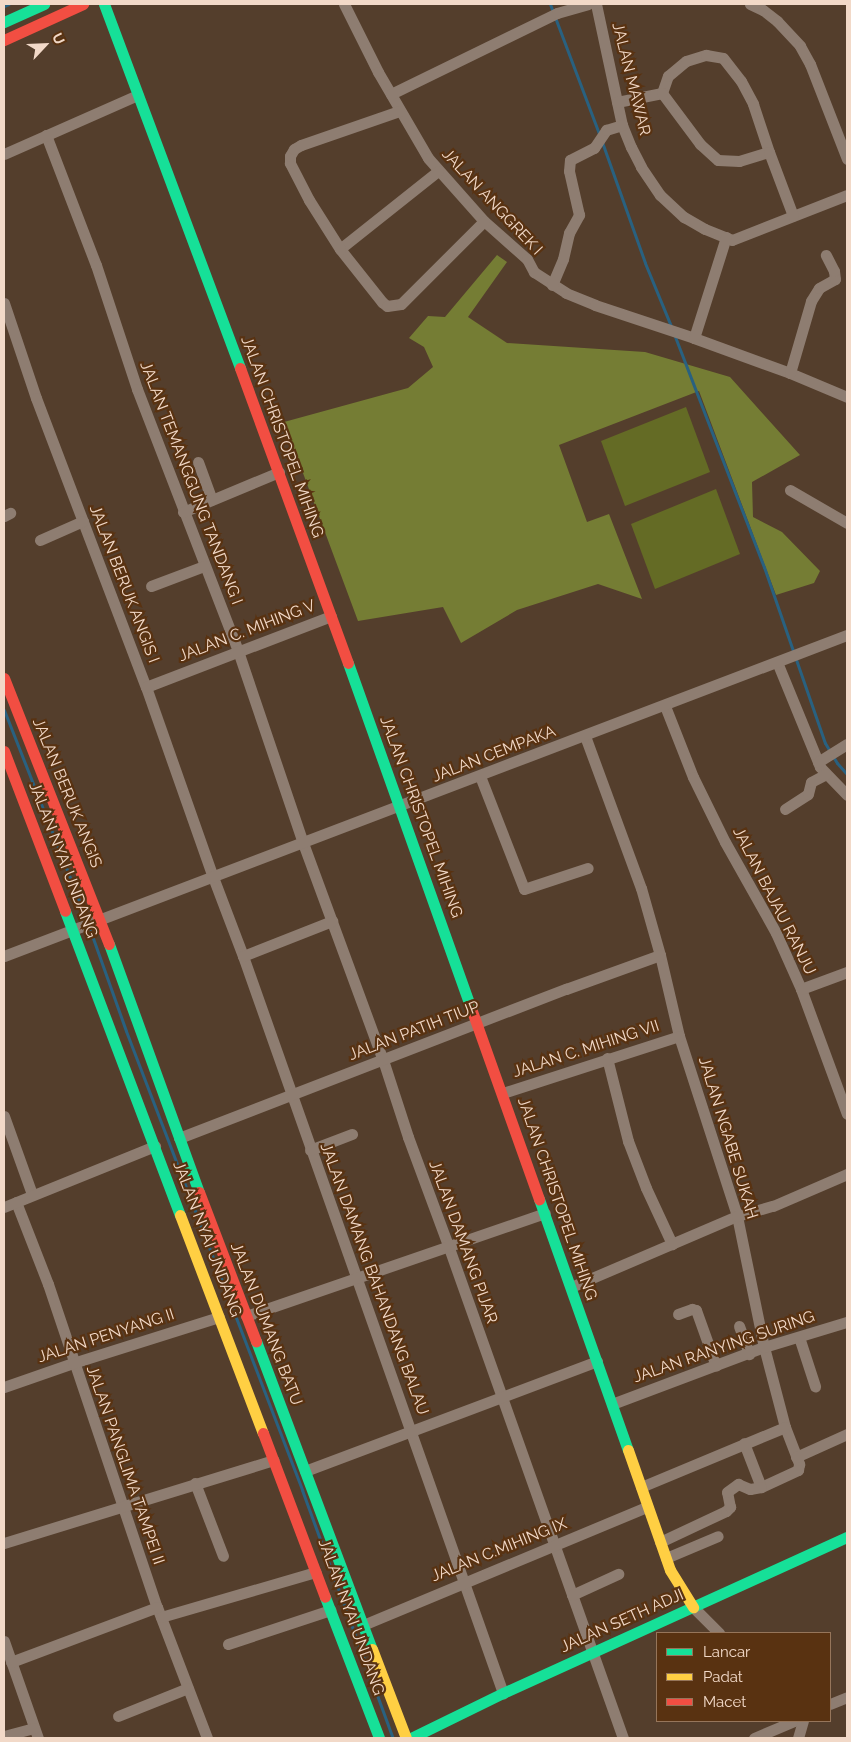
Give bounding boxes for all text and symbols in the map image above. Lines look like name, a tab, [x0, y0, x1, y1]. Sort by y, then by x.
north arrow	[20, 20, 70, 70]
street label: JALAN MAWAR	[608, 21, 654, 137]
text: U	[49, 31, 68, 47]
street label: JALAN ANGGREK I	[437, 144, 547, 260]
street label: JALAN CHRISTOPEL MIHING	[236, 333, 328, 541]
street label: JALAN TEMANGGUNG TANDANG I	[135, 358, 247, 608]
street label: JALAN BERUK ANGIS I	[85, 502, 163, 666]
street label: JALAN C. MIHING V	[176, 596, 318, 666]
street label: JALAN CHRISTOPEL MIHING	[375, 713, 467, 921]
street label: JALAN BERUK ANGIS	[28, 715, 106, 871]
street label: JALAN CEMPAKA	[430, 722, 558, 786]
street label: JALAN NYAI UNDANG	[24, 779, 102, 941]
street label: JALAN BAJAU RANJU	[728, 824, 820, 978]
street label: JALAN PATIH TIUP	[346, 997, 482, 1065]
street label: JALAN C. MIHING VII	[510, 1016, 662, 1082]
street label: JALAN NGABE SUKAH	[694, 1055, 762, 1221]
street label: JALAN CHRISTOPEL MIHING	[513, 1095, 601, 1303]
street label: JALAN DAMANG BAHANDANG BALAU	[316, 1140, 432, 1418]
street label: JALAN NYAI UNDANG	[168, 1158, 246, 1320]
street label: JALAN DAMANG PIJAR	[425, 1158, 501, 1326]
street label: JALAN DUMANG BATU	[226, 1240, 306, 1408]
street label: JALAN PENYANG II	[35, 1305, 177, 1367]
street label: JALAN RANYING SURING	[631, 1307, 817, 1387]
street label: JALAN PANGLIMA TAMPEI II	[82, 1363, 168, 1567]
street label: JALAN C.MIHING IX	[428, 1514, 570, 1586]
street label: JALAN NYAI UNDANG	[314, 1536, 388, 1698]
street label: JALAN SETH ADJI	[557, 1585, 687, 1657]
legend	[656, 1632, 831, 1722]
text: Lancar	[703, 1643, 750, 1661]
text: Padat	[703, 1668, 743, 1686]
text: Macet	[703, 1693, 746, 1711]

